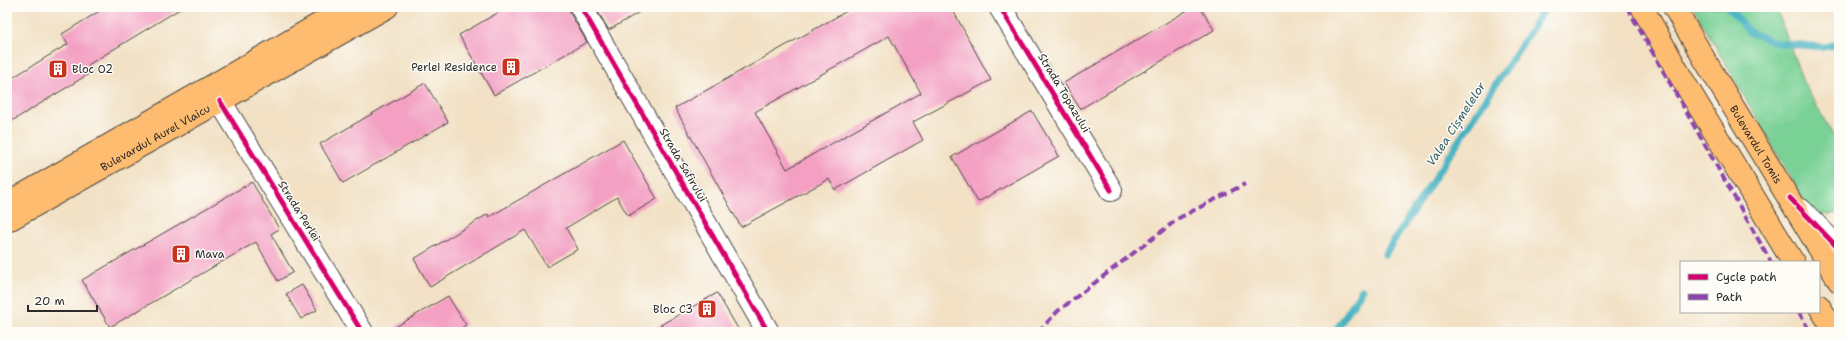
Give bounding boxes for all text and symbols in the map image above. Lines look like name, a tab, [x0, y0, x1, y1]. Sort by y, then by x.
street label: Strada Topazului	[1034, 51, 1094, 135]
building icon: Perlei Residence	[500, 56, 522, 78]
building icon: Bloc O2	[47, 58, 69, 80]
place label: Perlei Residence	[411, 60, 497, 75]
place label: Bloc O2	[72, 62, 113, 77]
water label: Valea Cișmelelor	[1423, 79, 1489, 169]
street label: Bulevardul Aurel Vlaicu	[98, 101, 213, 174]
street label: Bulevardul Tomis	[1726, 102, 1786, 187]
street label: Strada Safirului	[656, 125, 710, 205]
street label: Strada Perlei	[274, 178, 324, 244]
building icon: Mava	[170, 243, 192, 265]
place label: Mava	[195, 247, 225, 262]
legend	[1680, 261, 1820, 313]
text: Cycle path	[1716, 269, 1777, 285]
scale bar	[28, 287, 97, 313]
text: Path	[1716, 289, 1742, 305]
text: 20 m	[34, 293, 65, 309]
building icon: Bloc C3	[696, 298, 718, 320]
place label: Bloc C3	[653, 302, 693, 317]

